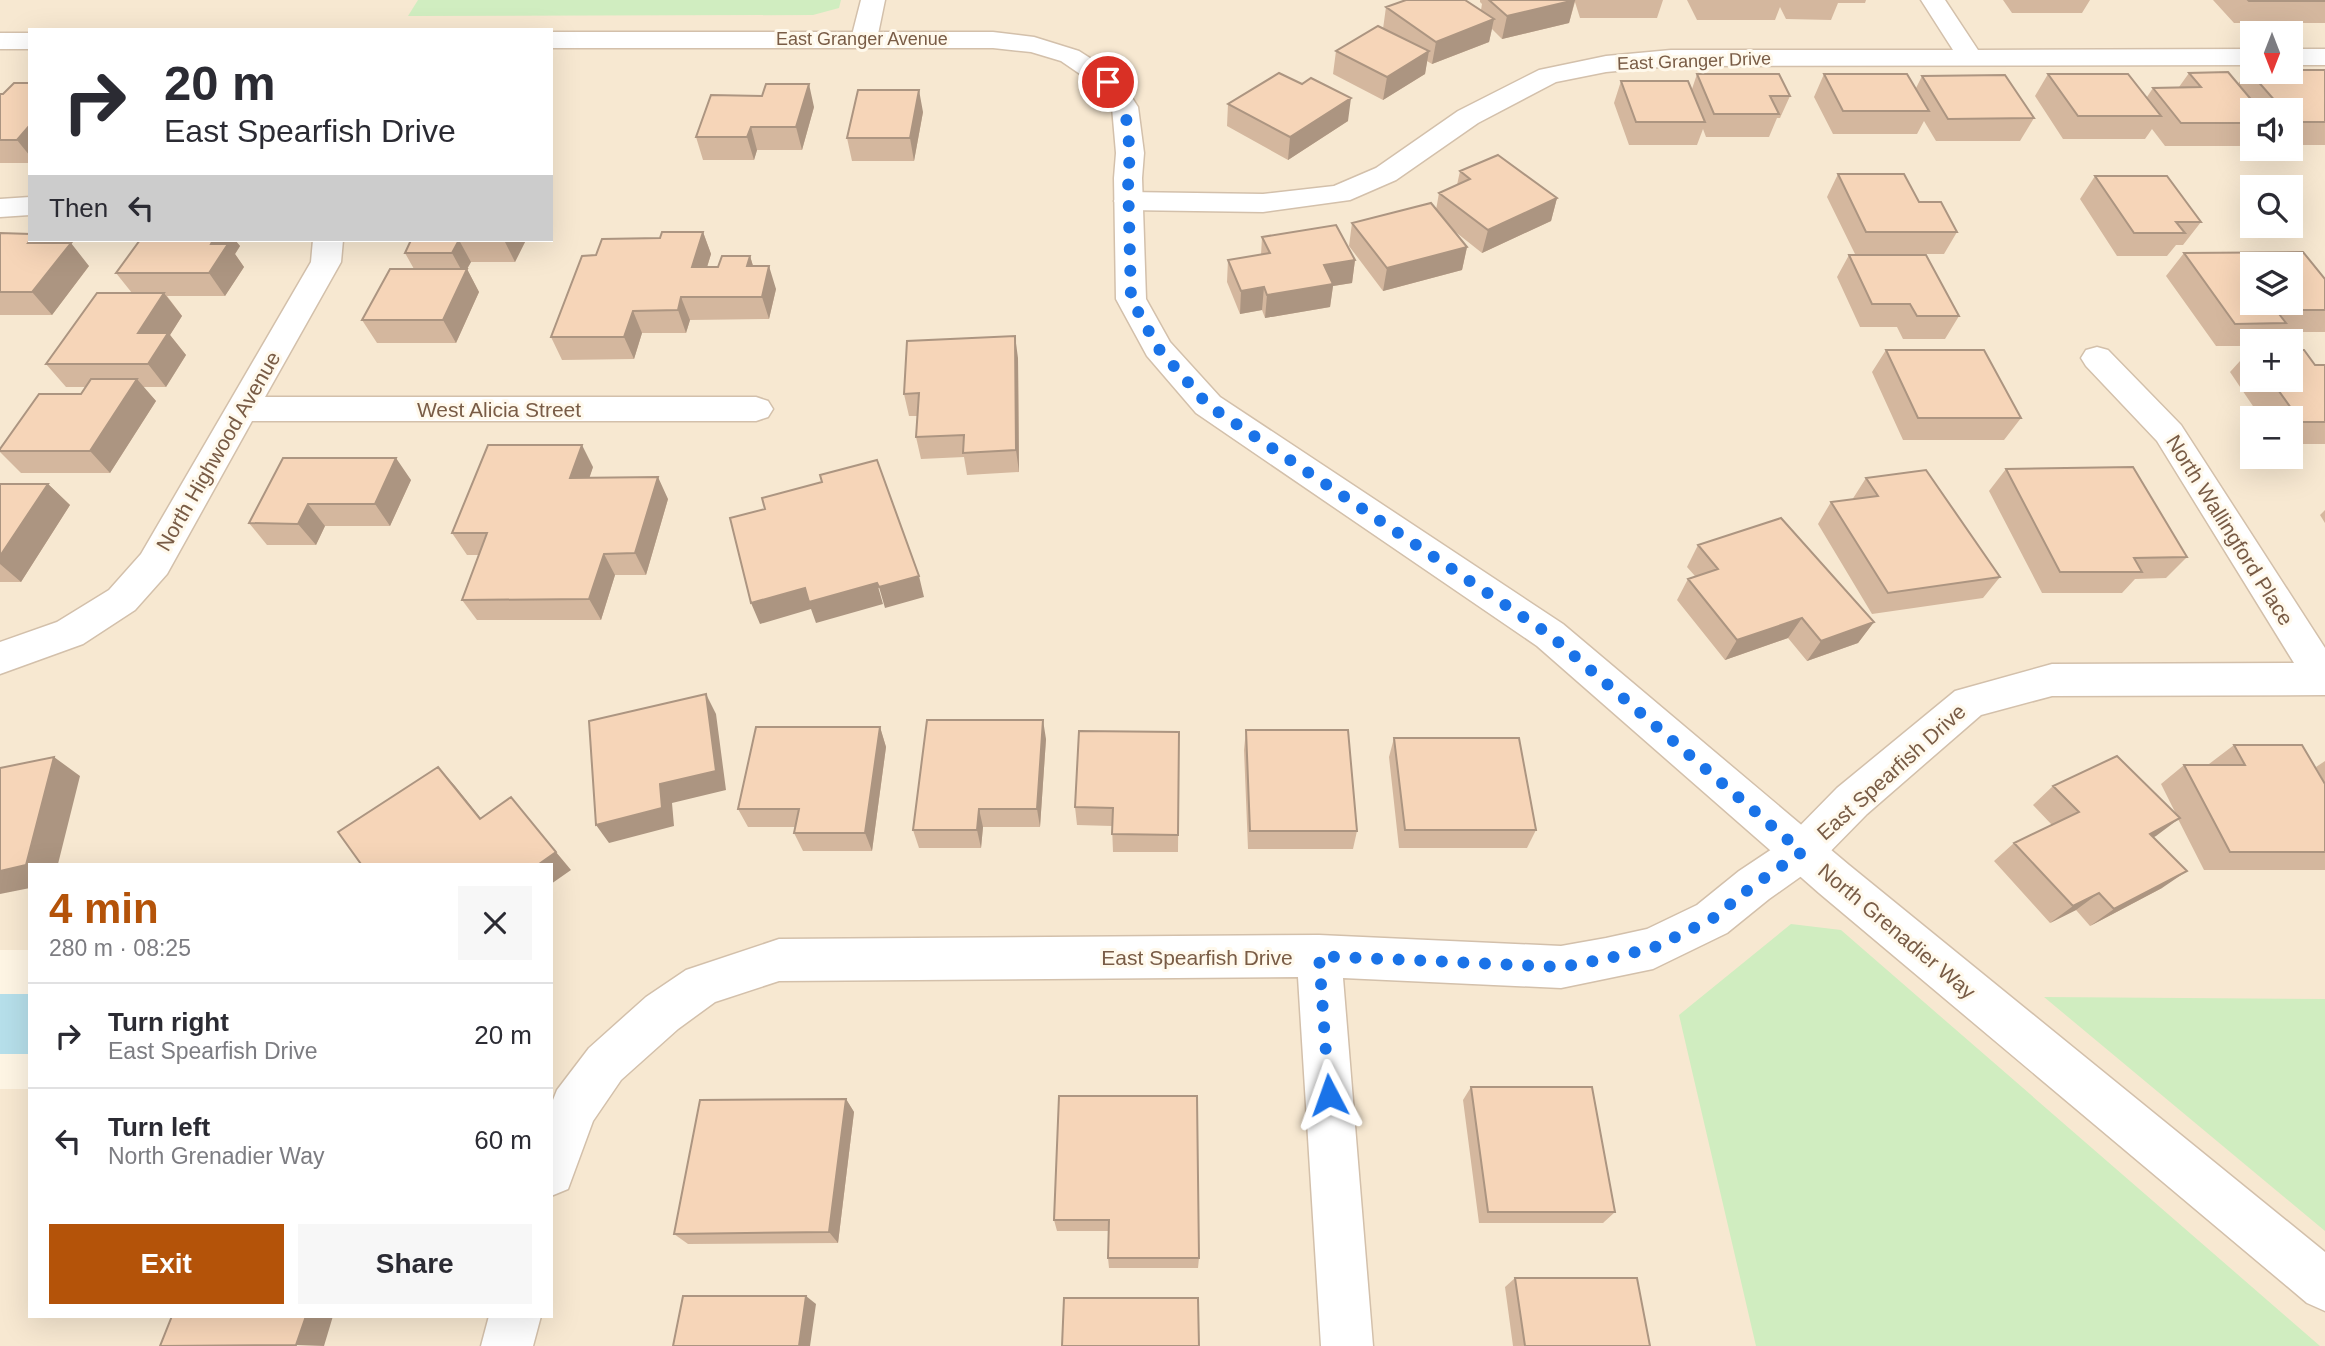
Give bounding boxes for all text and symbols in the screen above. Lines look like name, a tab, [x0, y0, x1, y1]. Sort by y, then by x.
north arrow	[2240, 21, 2303, 84]
map controls	[2240, 21, 2303, 469]
street label: East Granger Avenue	[776, 29, 948, 49]
street label: East Granger Drive	[1617, 48, 1771, 74]
pin	[1078, 52, 1138, 112]
icon: right	[49, 56, 140, 147]
text: 20 m	[164, 56, 276, 110]
icon: arrive	[1089, 63, 1127, 101]
button: sound	[2240, 98, 2303, 161]
text: East Spearfish Drive	[164, 113, 456, 149]
button: search	[2240, 175, 2303, 238]
icon: left	[122, 189, 160, 227]
text: Then	[49, 193, 108, 223]
button: layers	[2240, 252, 2303, 315]
button: +	[2240, 329, 2303, 392]
street label: North Highwood Avenue	[152, 347, 284, 555]
street label: West Alicia Street	[417, 398, 581, 421]
button: −	[2240, 406, 2303, 469]
street label: North Wallingford Place	[2162, 431, 2298, 629]
street label: East Spearfish Drive	[1812, 699, 1970, 845]
street label: North Grenadier Way	[1814, 859, 1980, 1004]
text: 4 min	[49, 885, 159, 932]
button: close	[458, 886, 532, 960]
text: 280 m · 08:25	[49, 935, 191, 961]
street label: East Spearfish Drive	[1101, 946, 1293, 969]
text: Turn right	[108, 1007, 229, 1037]
icon: right	[49, 1017, 87, 1055]
text: 20 m	[474, 1020, 532, 1050]
text: East Spearfish Drive	[108, 1038, 318, 1064]
position arrow	[1292, 1058, 1366, 1132]
text: Turn left	[108, 1112, 210, 1142]
icon: left	[49, 1122, 87, 1160]
text: 60 m	[474, 1125, 532, 1155]
text: North Grenadier Way	[108, 1143, 324, 1169]
button: Exit	[49, 1224, 284, 1304]
button: Share	[298, 1224, 532, 1304]

